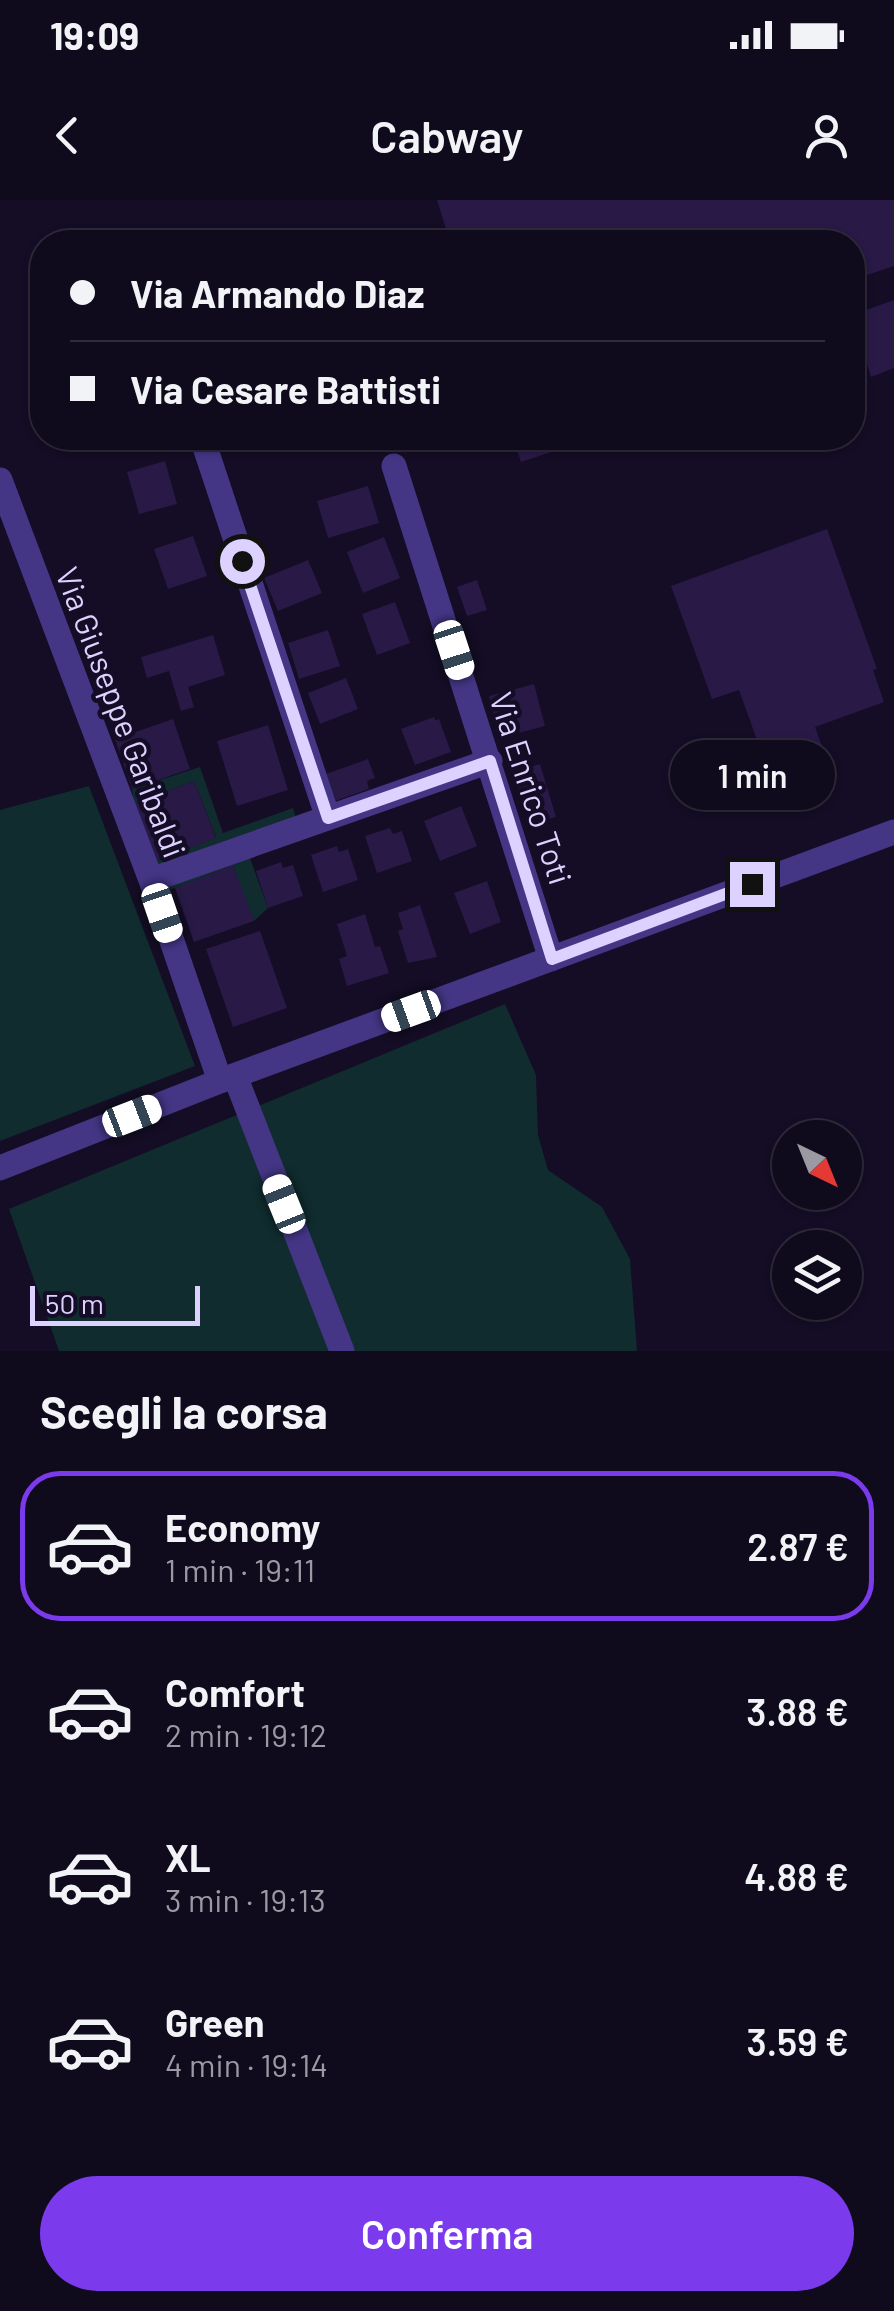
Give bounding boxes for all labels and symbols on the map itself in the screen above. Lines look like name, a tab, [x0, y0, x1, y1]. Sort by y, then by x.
route start	[220, 539, 265, 584]
street label: Via Giuseppe Garibaldi	[49, 561, 195, 863]
car	[430, 617, 478, 683]
street label: Via Enrico Toti	[483, 687, 581, 889]
callout: 1 min	[670, 739, 834, 809]
route end	[730, 862, 775, 907]
car	[138, 880, 186, 946]
car	[378, 987, 444, 1035]
car	[99, 1091, 165, 1141]
north arrow	[772, 1120, 862, 1210]
car	[259, 1171, 309, 1237]
scale bar	[30, 1281, 200, 1326]

